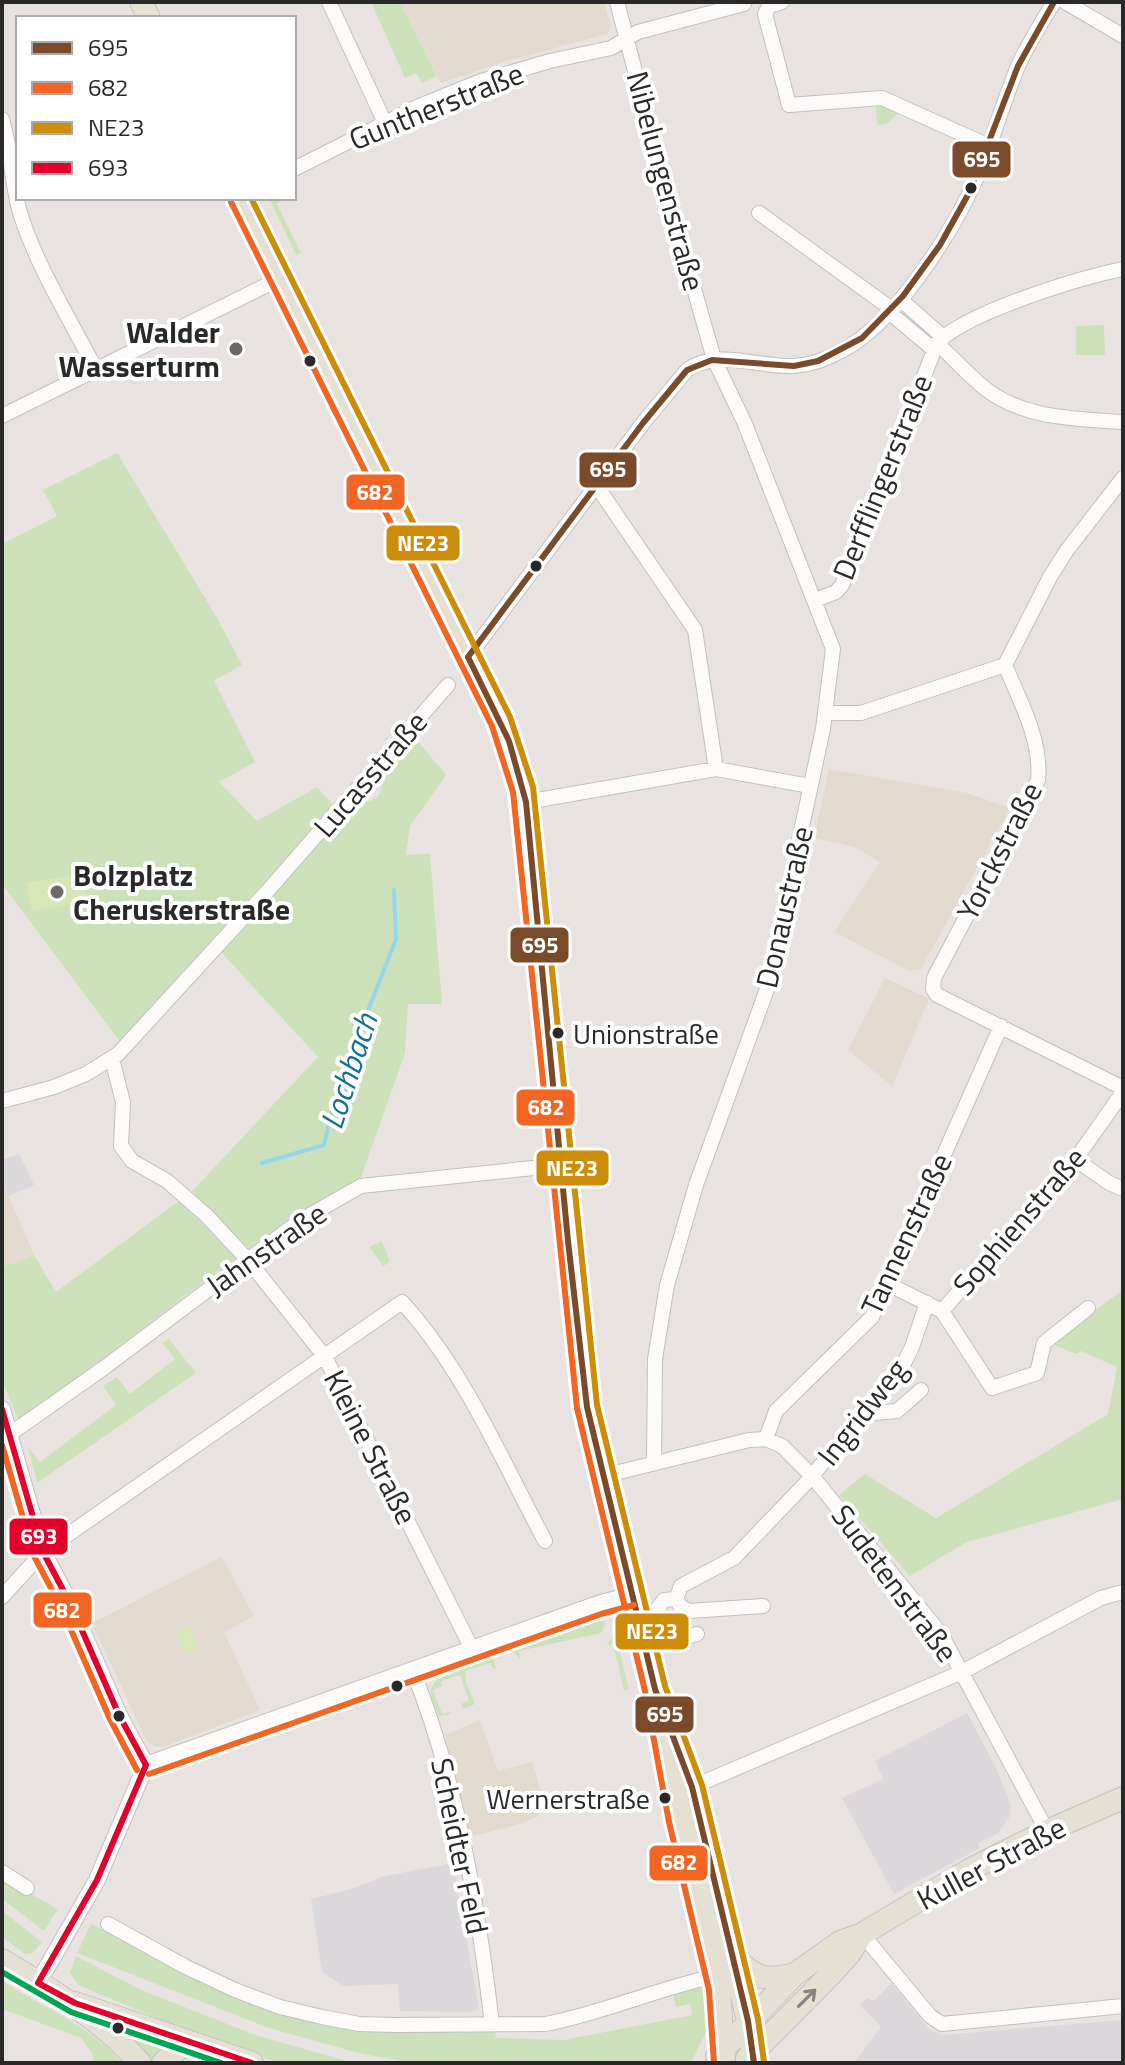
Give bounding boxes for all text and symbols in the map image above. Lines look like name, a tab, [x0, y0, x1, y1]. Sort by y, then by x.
legend	[16, 16, 296, 200]
text: 695	[88, 29, 128, 65]
street label: Guntherstraße	[342, 50, 530, 162]
street label: Nibelungenstraße	[615, 66, 717, 296]
text: 682	[88, 69, 128, 105]
text: NE23	[88, 109, 144, 145]
line badge: 695	[951, 140, 1012, 179]
text: 695	[964, 142, 1000, 176]
text: 693	[88, 149, 128, 185]
unlabelled marker	[963, 180, 979, 196]
place label: Walder Wasserturm	[59, 309, 220, 389]
marker: Walder Wasserturm	[227, 340, 245, 358]
unlabelled marker	[302, 353, 318, 369]
street label: Derfflingerstraße	[820, 368, 944, 586]
line badge: 695	[578, 451, 638, 489]
text: 695	[590, 452, 626, 486]
line badge: 682	[345, 473, 406, 511]
text: 682	[357, 475, 393, 509]
line badge: NE23	[385, 524, 461, 562]
text: NE23	[397, 526, 449, 560]
unlabelled marker	[528, 558, 544, 574]
street label: Lucasstraße	[302, 701, 438, 847]
street label: Yorckstraße	[945, 774, 1053, 928]
street label: Donaustraße	[743, 822, 825, 992]
place label: Bolzplatz Cheruskerstraße	[73, 852, 290, 932]
marker: Bolzplatz Cheruskerstraße	[48, 883, 66, 901]
line badge: 695	[509, 926, 570, 964]
text: 695	[522, 928, 558, 962]
water label: Lochbach	[307, 1006, 390, 1135]
place label: Unionstraße	[573, 1012, 719, 1055]
marker: Unionstraße	[550, 1025, 566, 1041]
line badge: 682	[515, 1088, 576, 1127]
text: 682	[528, 1090, 564, 1124]
street label: Sophienstraße	[941, 1136, 1097, 1306]
street label: Tannenstraße	[848, 1145, 964, 1323]
line badge: NE23	[535, 1149, 610, 1187]
text: NE23	[546, 1151, 598, 1185]
street label: Jahnstraße	[196, 1191, 336, 1307]
street label: Ingridweg	[805, 1349, 919, 1475]
street label: Kleine Straße	[312, 1362, 430, 1532]
street label: Sudetenstraße	[820, 1494, 970, 1672]
line badge: 693	[8, 1517, 69, 1556]
text: 693	[21, 1519, 57, 1553]
line badge: 682	[32, 1591, 93, 1629]
text: 682	[44, 1593, 80, 1627]
line badge: NE23	[614, 1612, 690, 1651]
text: NE23	[626, 1614, 678, 1648]
unlabelled marker	[389, 1678, 405, 1694]
line badge: 695	[634, 1695, 695, 1734]
text: 695	[647, 1697, 683, 1731]
unlabelled marker	[111, 1708, 127, 1724]
street label: Scheidter Feld	[419, 1754, 501, 1938]
place label: Wernerstraße	[486, 1777, 650, 1820]
marker: Wernerstraße	[657, 1790, 673, 1806]
street label: Kuller Straße	[908, 1804, 1074, 1922]
line badge: 682	[648, 1844, 709, 1882]
text: 682	[661, 1845, 697, 1879]
one-way arrow	[797, 1989, 816, 2008]
unlabelled marker	[110, 2020, 126, 2036]

